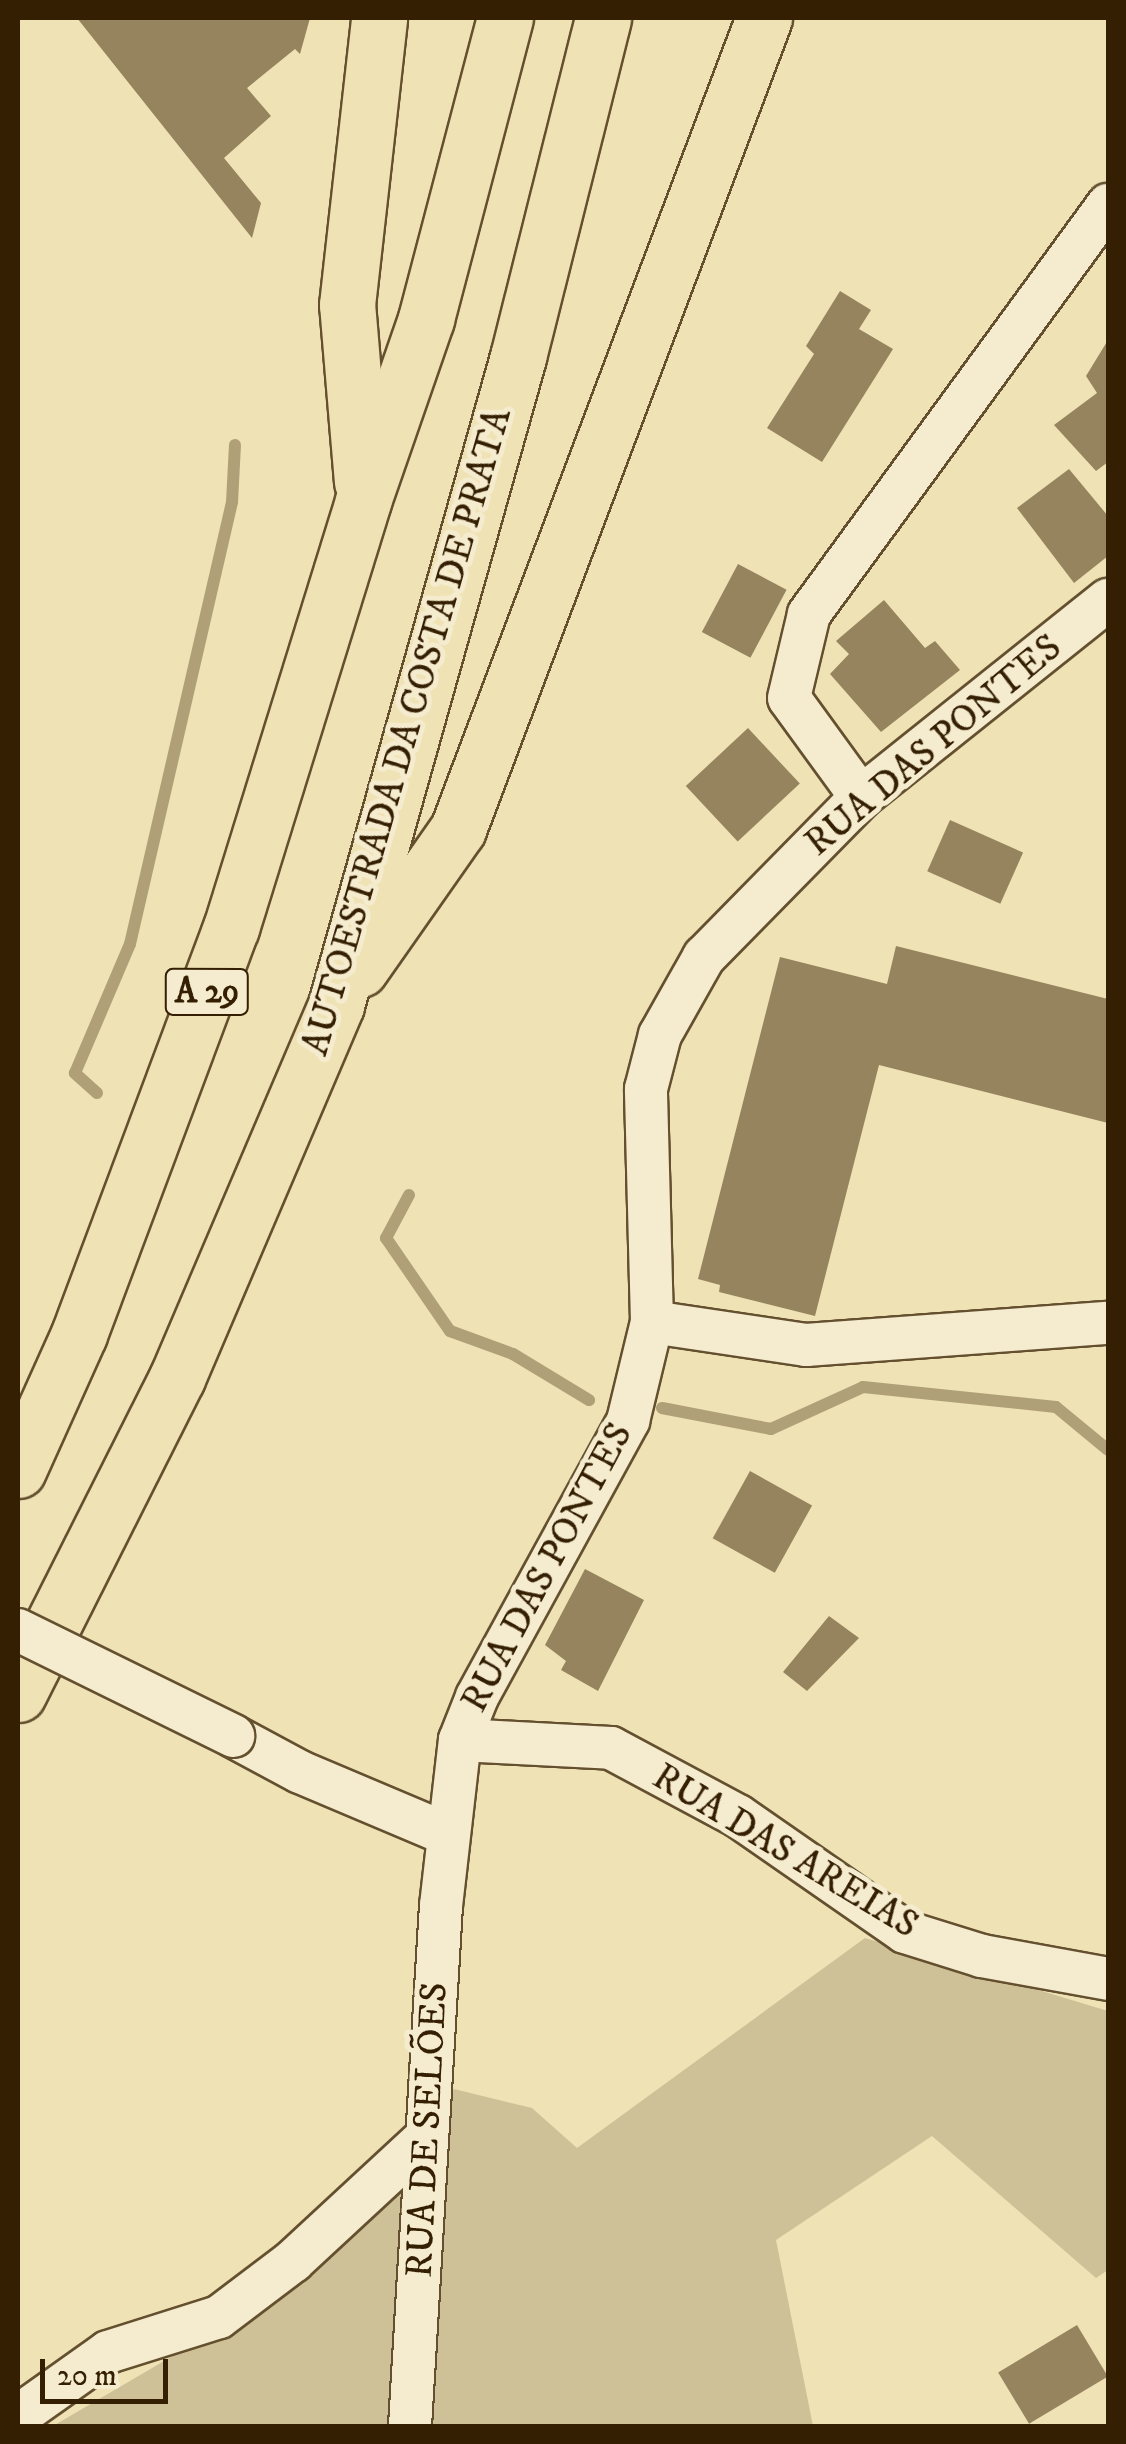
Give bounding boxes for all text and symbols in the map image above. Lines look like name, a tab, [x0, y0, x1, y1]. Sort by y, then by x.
street label: AUTOESTRADA DA COSTA DE PRATA	[294, 403, 522, 1061]
street label: RUA DAS PONTES	[796, 625, 1072, 867]
road number: A 29	[164, 962, 250, 1022]
street label: RUA DAS PONTES	[453, 1416, 643, 1720]
street label: RUA DAS AREIAS	[644, 1755, 926, 1949]
street label: RUA DE SELÕES	[397, 1981, 459, 2279]
scale bar	[45, 2339, 172, 2401]
text: 20 m	[57, 2358, 117, 2395]

